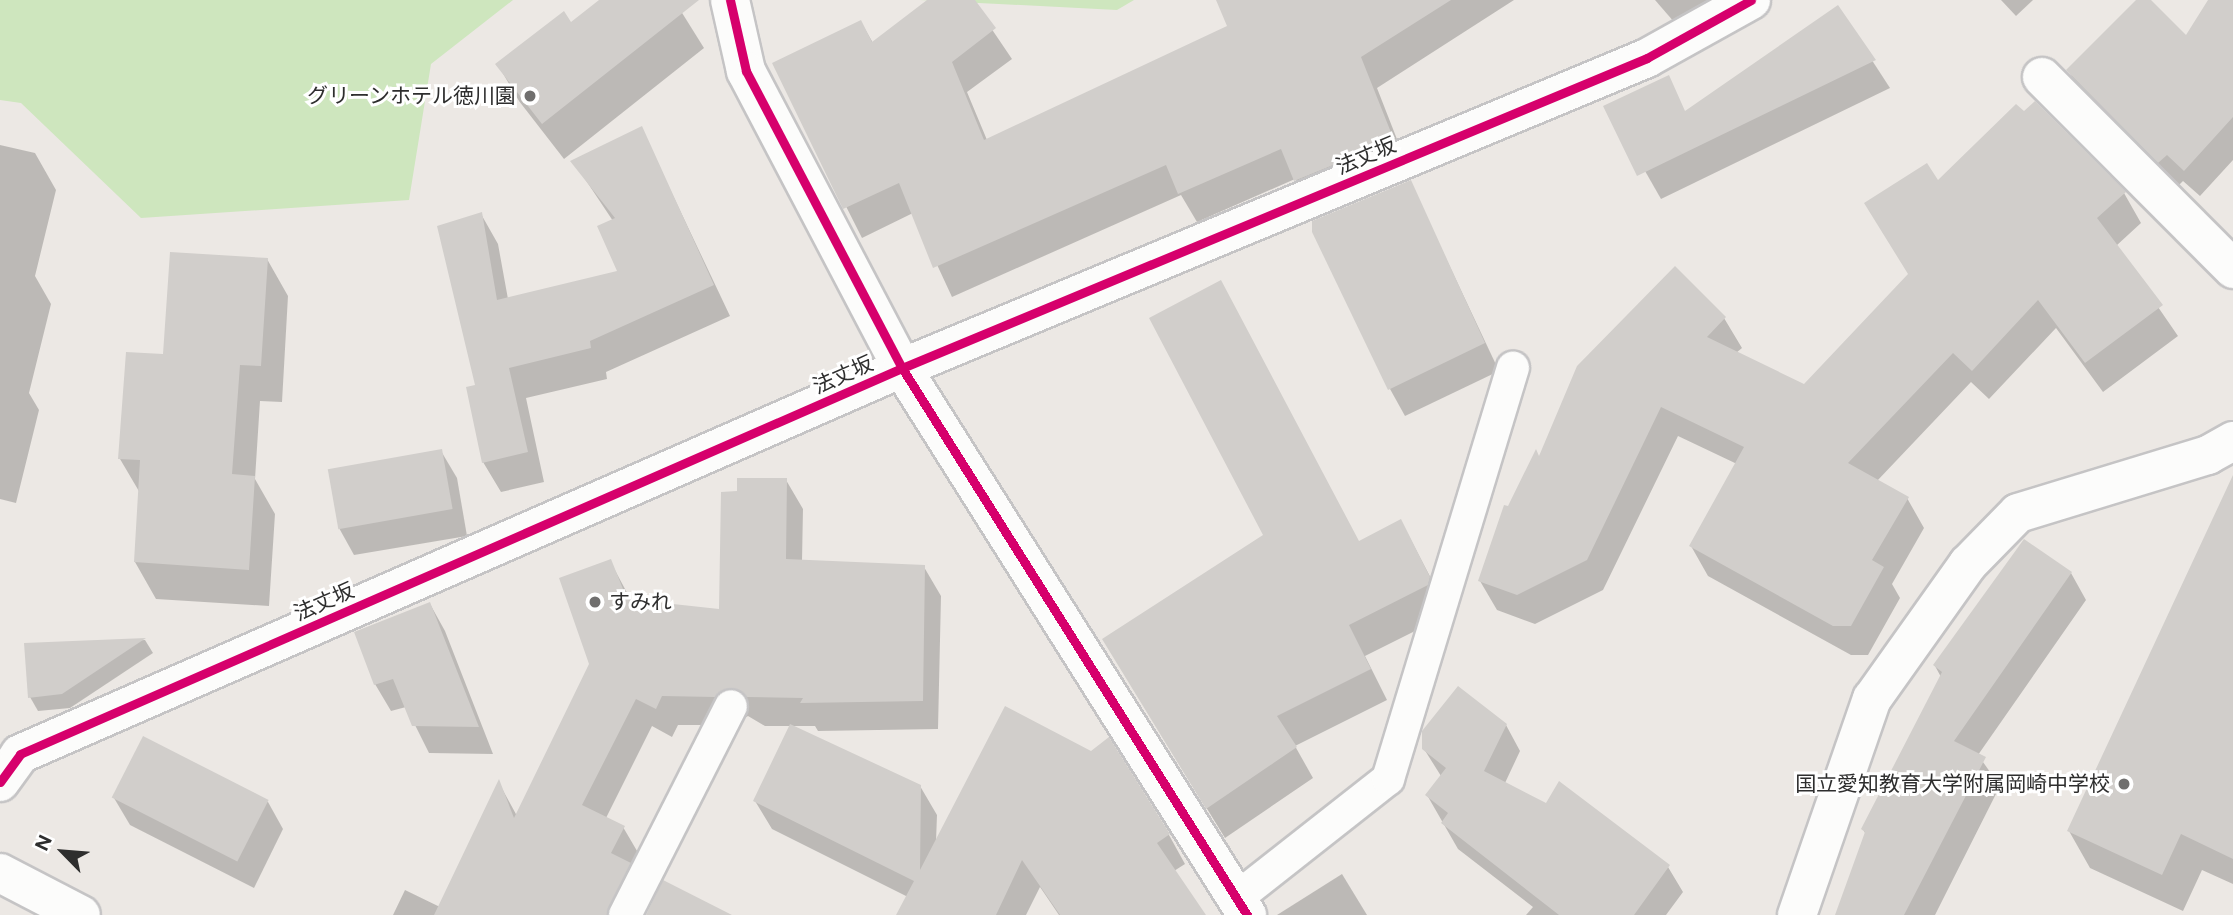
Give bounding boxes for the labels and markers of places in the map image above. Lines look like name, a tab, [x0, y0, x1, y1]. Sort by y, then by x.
place label: グリーンホテル徳川園	[306, 83, 516, 109]
marker: グリーンホテル徳川園	[522, 88, 538, 104]
place label: すみれ	[609, 589, 672, 615]
marker: すみれ	[587, 594, 603, 610]
place label: 国立愛知教育大学附属岡崎中学校	[1795, 771, 2110, 797]
marker: 国立愛知教育大学附属岡崎中学校	[2116, 776, 2132, 792]

